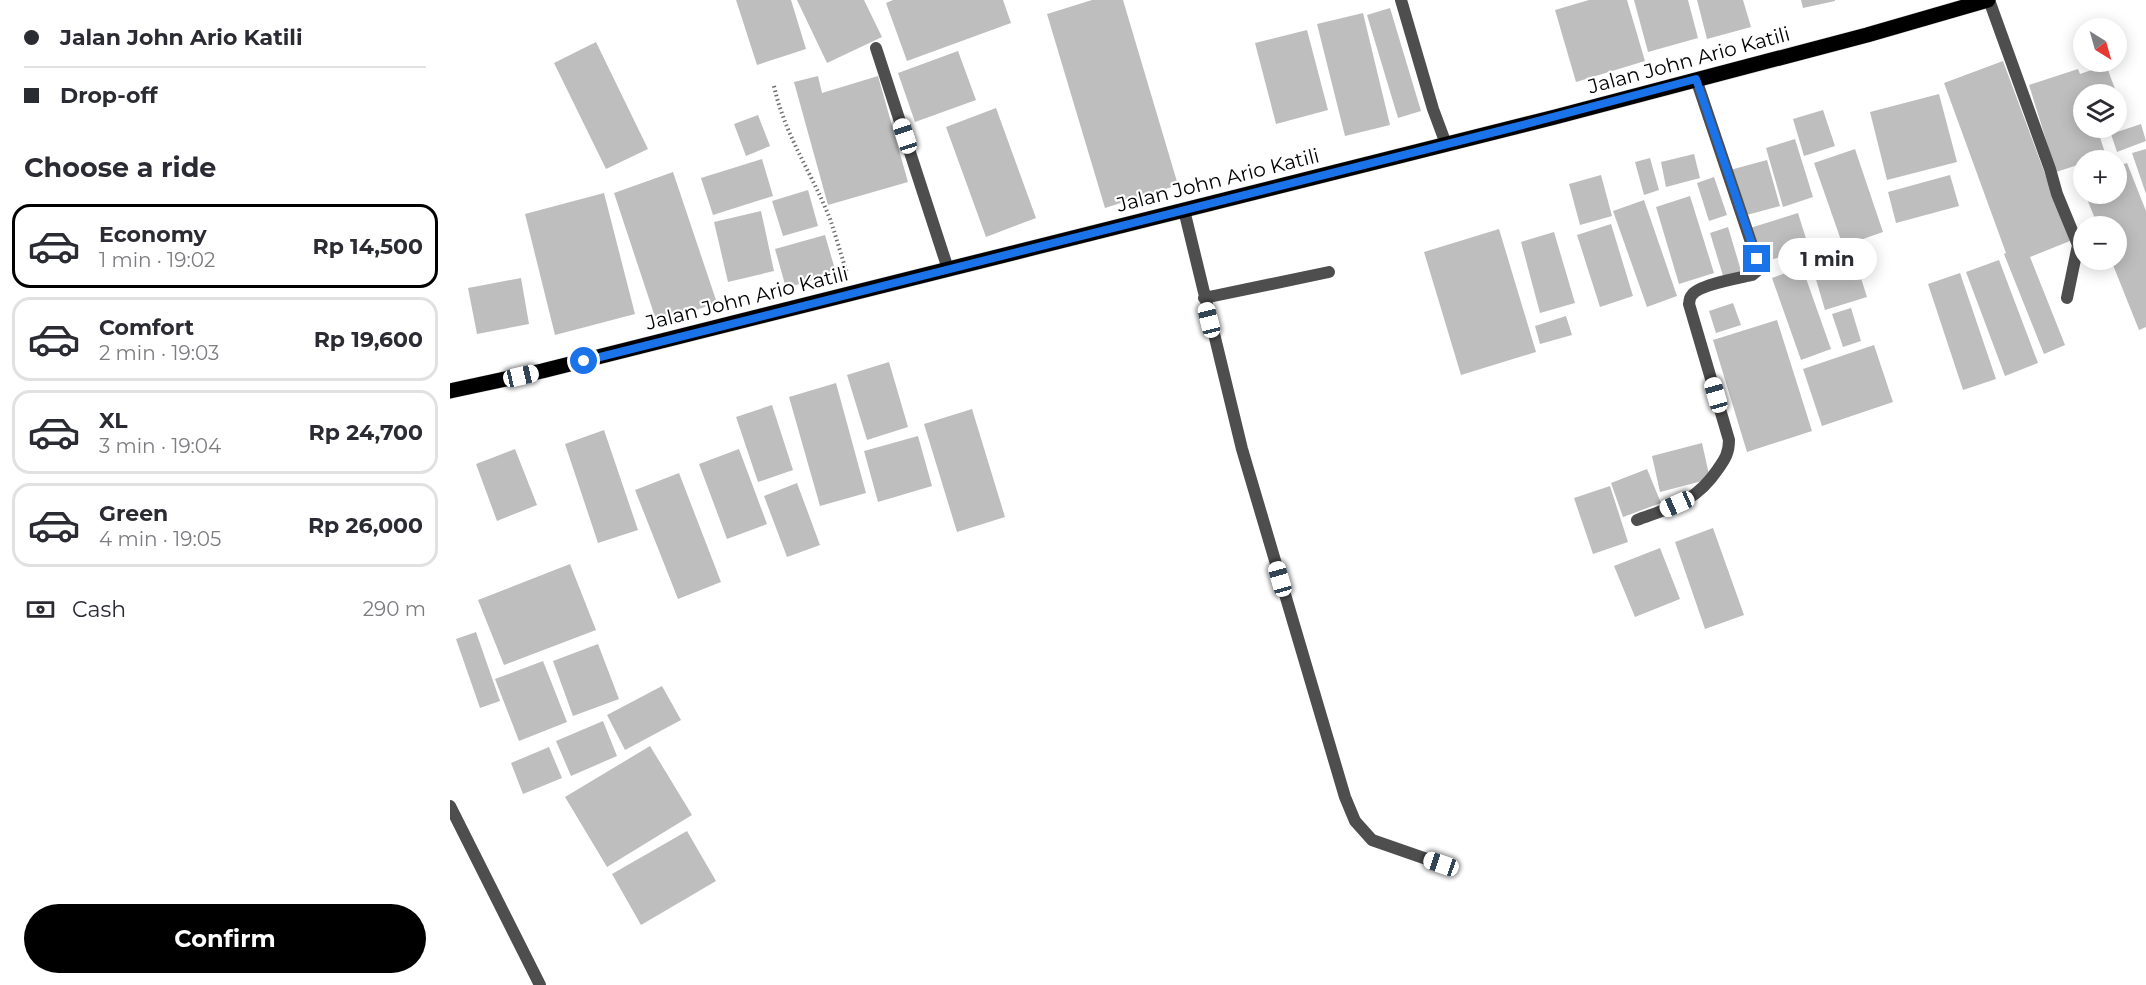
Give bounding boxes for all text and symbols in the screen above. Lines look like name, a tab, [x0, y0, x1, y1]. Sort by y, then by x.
north arrow	[2073, 18, 2127, 72]
map controls	[2073, 18, 2127, 270]
street label: Jalan John Ario Katili	[1584, 21, 1793, 99]
text: Jalan John Ario Katili	[60, 24, 303, 51]
text: Drop-off	[60, 82, 158, 109]
button: layers	[2073, 84, 2127, 138]
car	[891, 116, 919, 156]
street label: Jalan John Ario Katili	[1113, 143, 1322, 217]
button: +	[2073, 150, 2127, 204]
text: Choose a ride	[24, 151, 216, 184]
button: −	[2073, 216, 2127, 270]
icon: car	[27, 219, 81, 273]
text: Economy	[99, 221, 207, 248]
text: Rp 14,500	[312, 233, 423, 260]
callout: 1 min	[1778, 238, 1877, 280]
route end	[1743, 245, 1770, 272]
text: 1 min	[1800, 247, 1855, 271]
text: 1 min · 19:02	[99, 248, 215, 272]
street label: Jalan John Ario Katili	[642, 261, 851, 335]
car	[1196, 300, 1222, 340]
icon: car	[27, 312, 81, 366]
text: Comfort	[99, 314, 194, 341]
text: Rp 19,600	[314, 326, 423, 353]
text: 2 min · 19:03	[99, 341, 219, 365]
route start	[570, 347, 597, 374]
car	[501, 363, 541, 389]
car	[1702, 375, 1730, 415]
icon: car	[27, 405, 81, 459]
text: XL	[99, 407, 128, 434]
text: Rp 24,700	[309, 419, 423, 446]
text: 3 min · 19:04	[99, 434, 221, 458]
car	[1657, 488, 1697, 520]
icon: car	[27, 498, 81, 552]
text: Green	[99, 500, 168, 527]
text: Rp 26,000	[308, 512, 423, 539]
text: 4 min · 19:05	[99, 527, 221, 551]
car	[1266, 559, 1294, 599]
icon: cash	[24, 593, 57, 626]
text: Cash	[72, 596, 126, 623]
text: 290 m	[363, 597, 426, 621]
car	[1421, 850, 1461, 878]
button: Confirm	[24, 904, 426, 973]

